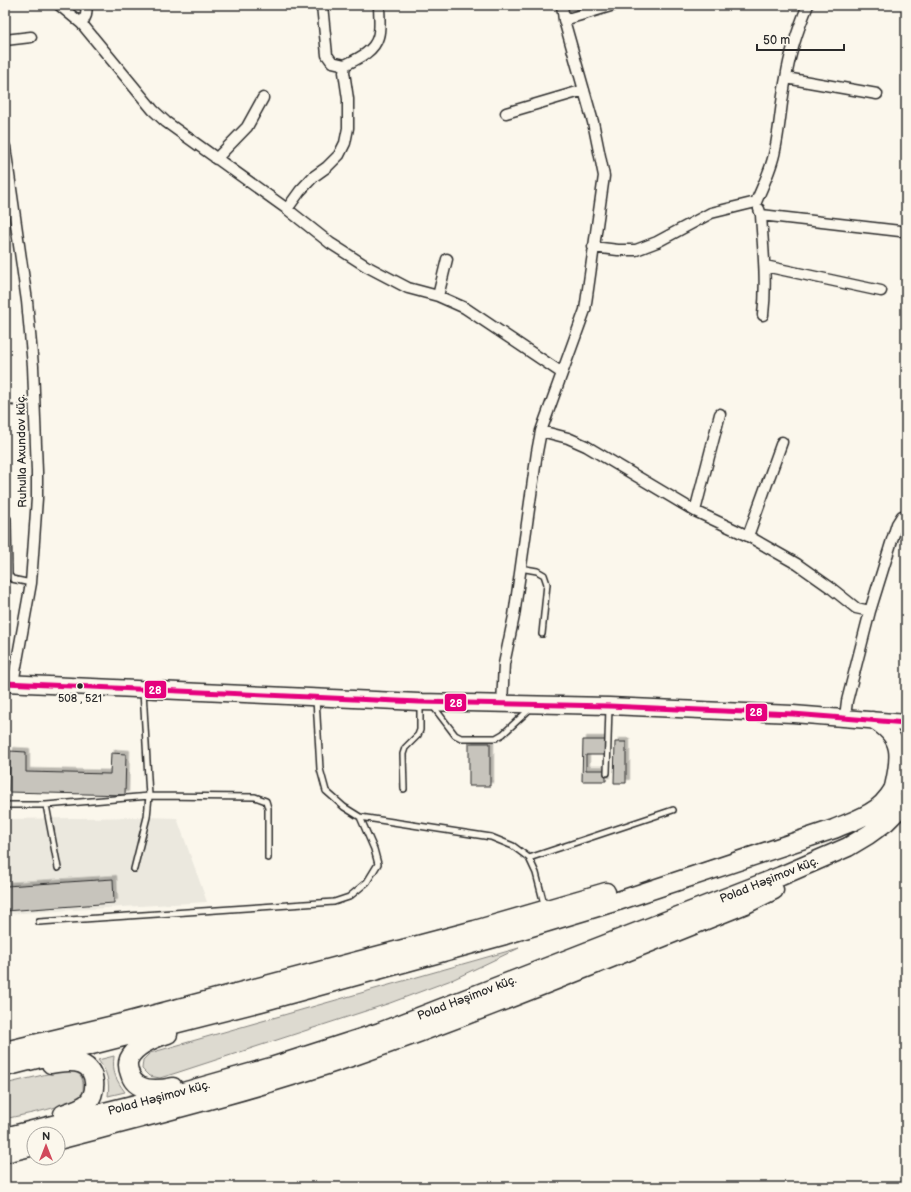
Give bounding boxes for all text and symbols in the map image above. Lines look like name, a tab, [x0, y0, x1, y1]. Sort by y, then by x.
scale bar	[757, 26, 844, 52]
text: 50 m	[763, 33, 790, 48]
street label: Ruhulla Axundov küç.	[14, 394, 30, 508]
line badge: 28	[144, 680, 167, 699]
marker: 508 , 521	[75, 681, 85, 691]
text: 28	[148, 684, 162, 697]
place label: 508 , 521	[58, 692, 102, 705]
line badge: 28	[444, 693, 467, 712]
text: 28	[449, 697, 463, 710]
line badge: 28	[745, 703, 768, 722]
text: 28	[749, 706, 763, 719]
street label: Polad Həşimov küç.	[718, 853, 820, 907]
street label: Polad Həşimov küç.	[415, 972, 519, 1024]
street label: Polad Həşimov küç.	[106, 1077, 212, 1119]
north arrow	[26, 1126, 66, 1166]
text: N	[42, 1130, 50, 1143]

